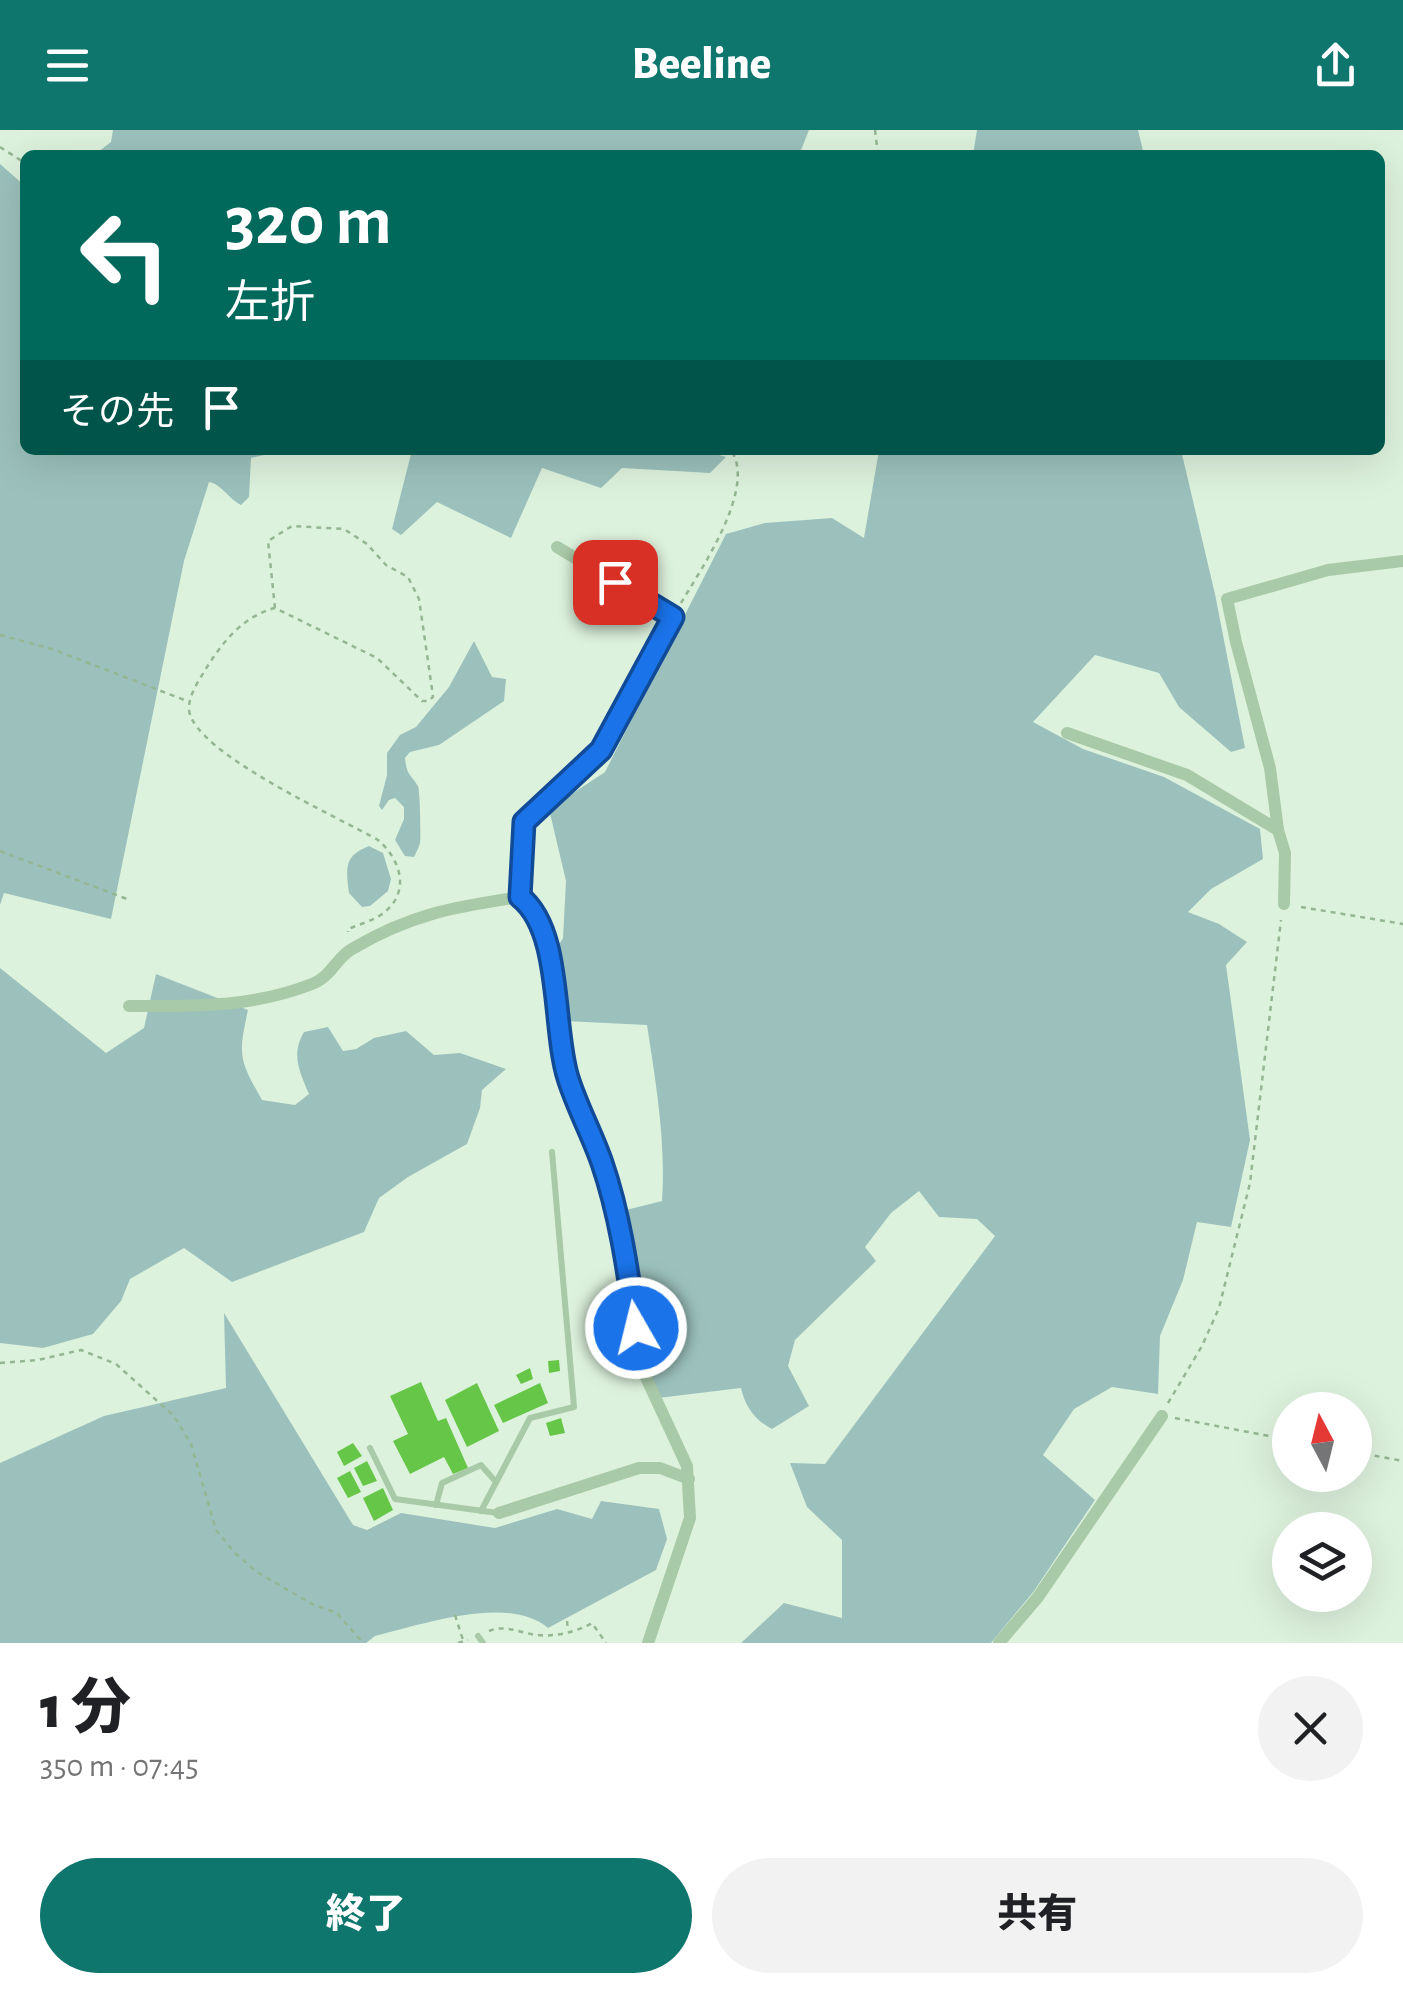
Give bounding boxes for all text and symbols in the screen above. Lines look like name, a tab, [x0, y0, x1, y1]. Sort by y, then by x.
icon: menu	[40, 38, 95, 93]
icon: share	[1308, 38, 1363, 93]
text: Beeline	[632, 42, 771, 87]
text: 320 m	[225, 187, 392, 257]
icon: left	[60, 190, 190, 320]
text: 左折	[225, 281, 315, 326]
icon: arrive	[194, 380, 249, 435]
text: その先	[60, 394, 174, 432]
pin	[573, 540, 658, 625]
icon: arrive	[588, 555, 643, 610]
position arrow	[584, 1276, 688, 1380]
north arrow	[1272, 1392, 1372, 1492]
map controls	[1272, 1392, 1372, 1612]
button: layers	[1272, 1512, 1372, 1612]
button: close	[1258, 1676, 1363, 1781]
text: 1 分	[40, 1679, 131, 1739]
text: 350 m · 07:45	[40, 1750, 199, 1782]
button: 終了	[40, 1858, 692, 1973]
button: 共有	[712, 1858, 1363, 1973]

